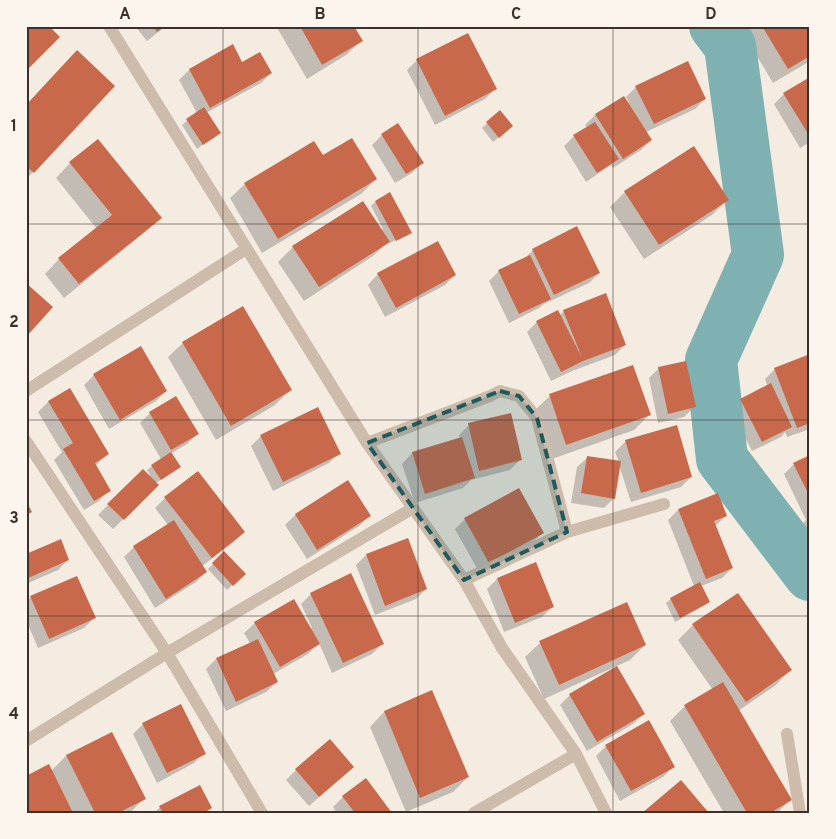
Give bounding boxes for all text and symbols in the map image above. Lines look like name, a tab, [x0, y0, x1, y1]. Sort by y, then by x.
text: A	[119, 5, 131, 25]
text: B	[314, 5, 326, 25]
text: C	[511, 5, 521, 25]
text: D	[705, 5, 717, 25]
text: 1	[11, 117, 17, 137]
text: 2	[9, 313, 19, 333]
text: 3	[9, 509, 19, 529]
text: 4	[9, 705, 19, 725]

